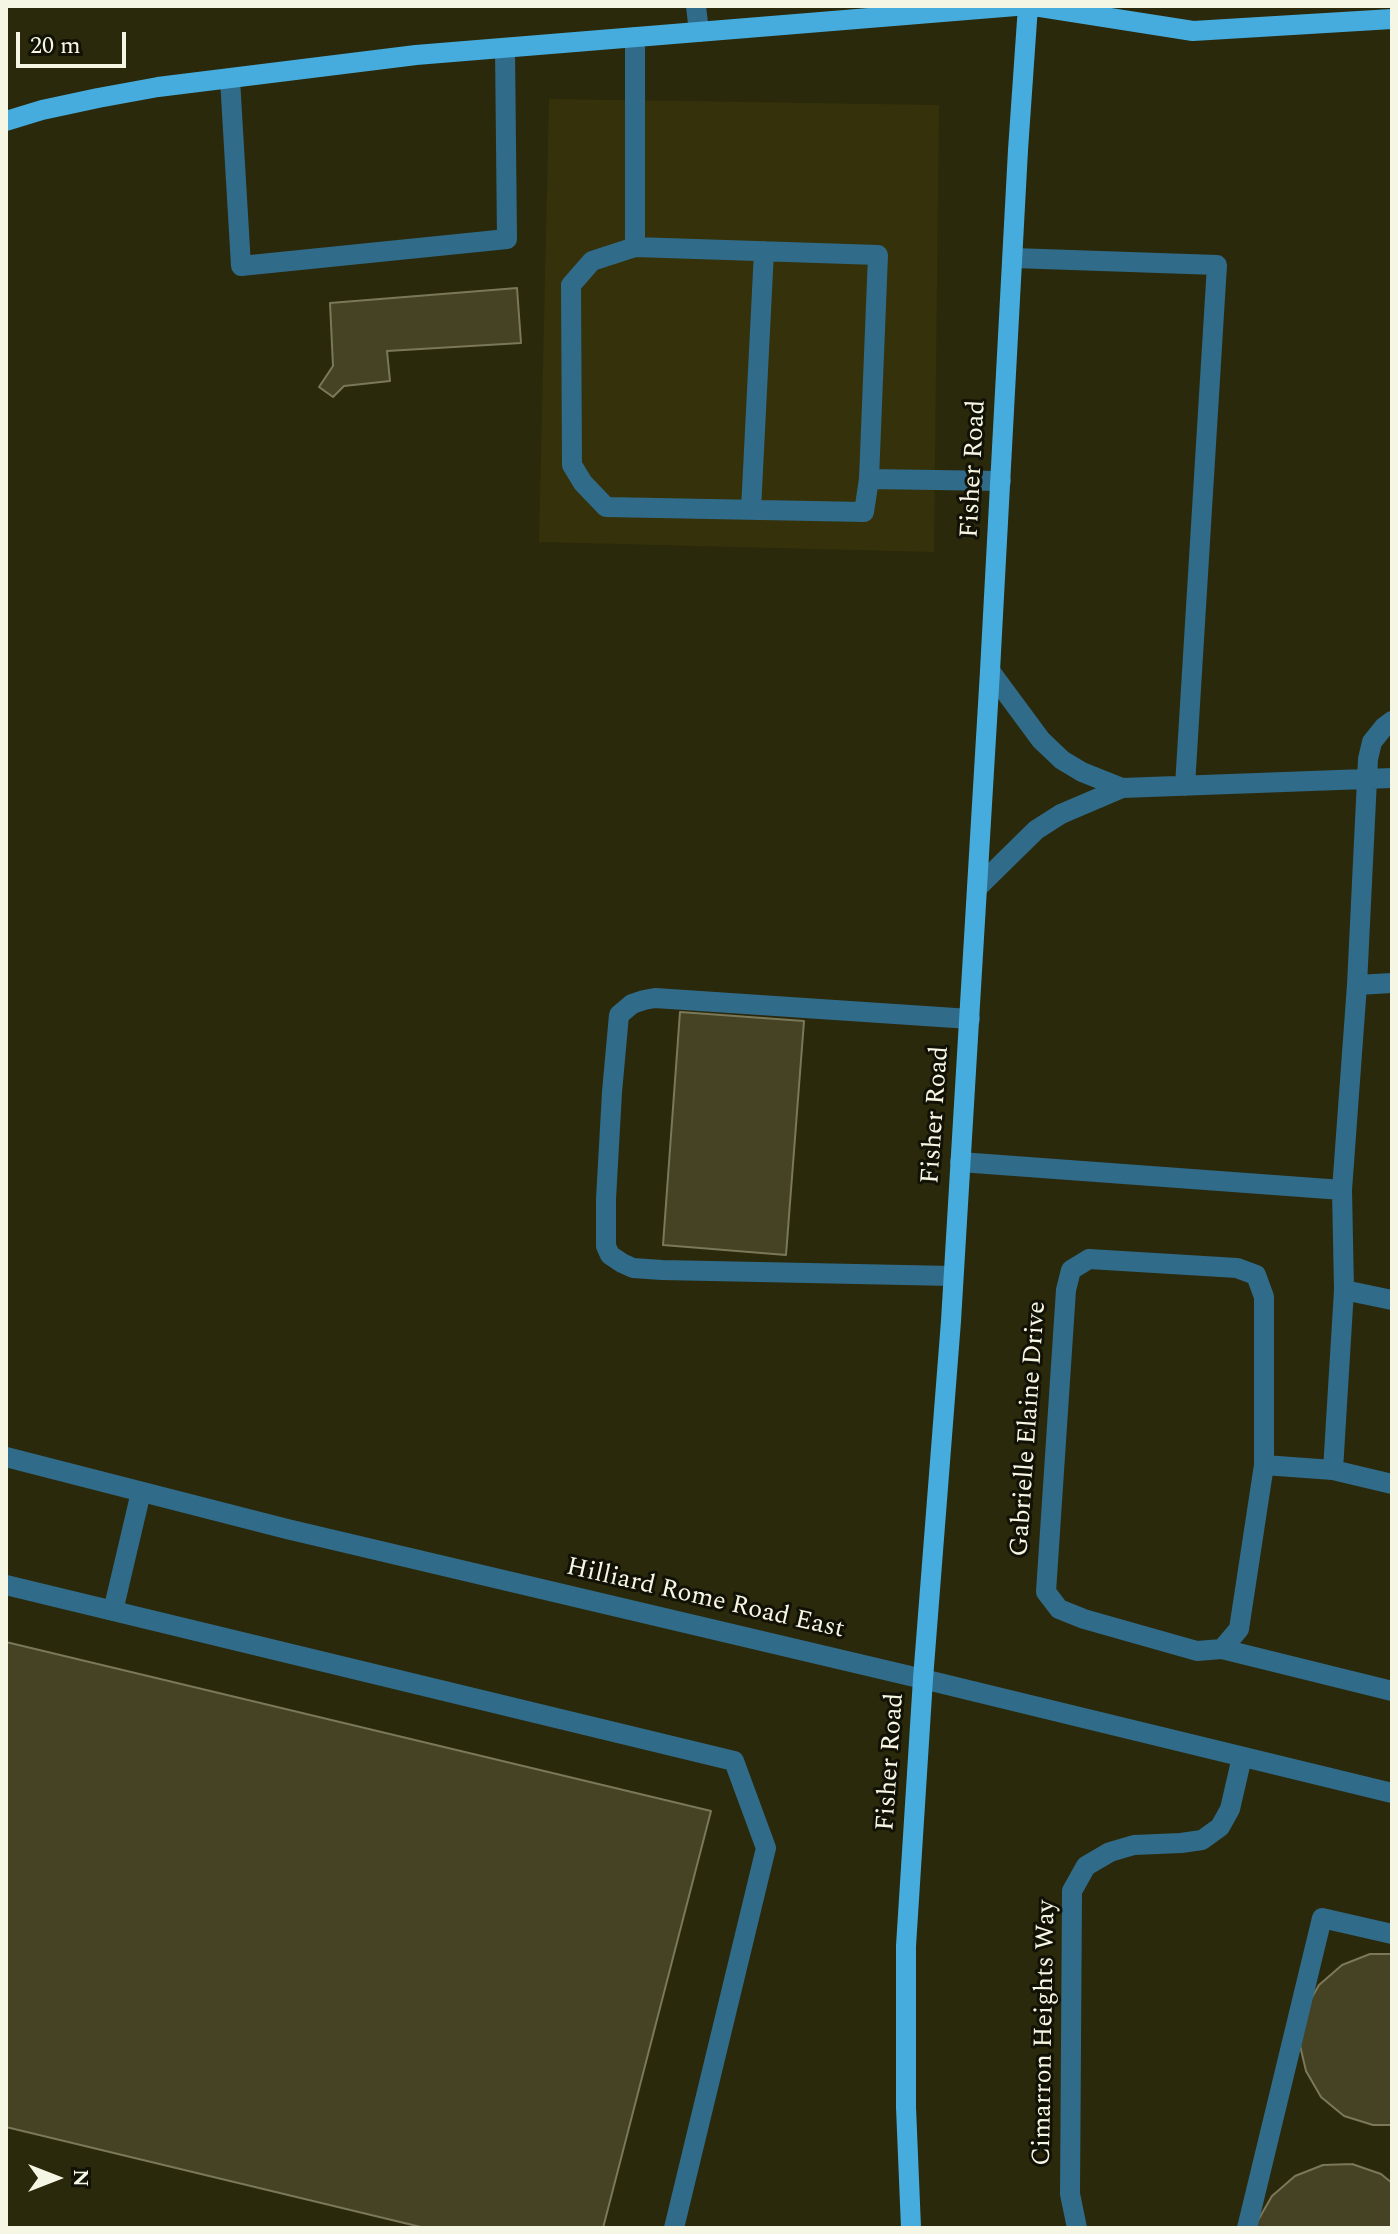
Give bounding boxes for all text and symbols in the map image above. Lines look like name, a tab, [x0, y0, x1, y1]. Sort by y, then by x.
scale bar	[20, 16, 130, 66]
text: 20 m	[30, 28, 81, 64]
street label: Fisher Road	[956, 399, 994, 539]
street label: Fisher Road	[917, 1045, 957, 1185]
street label: Gabrielle Elaine Drive	[1006, 1300, 1054, 1558]
street label: Hilliard Rome Road East	[563, 1553, 847, 1647]
street label: Fisher Road	[872, 1692, 912, 1832]
street label: Cimarron Heights Way	[1028, 1900, 1064, 2166]
north arrow	[16, 2138, 96, 2218]
text: N	[64, 2169, 97, 2187]

